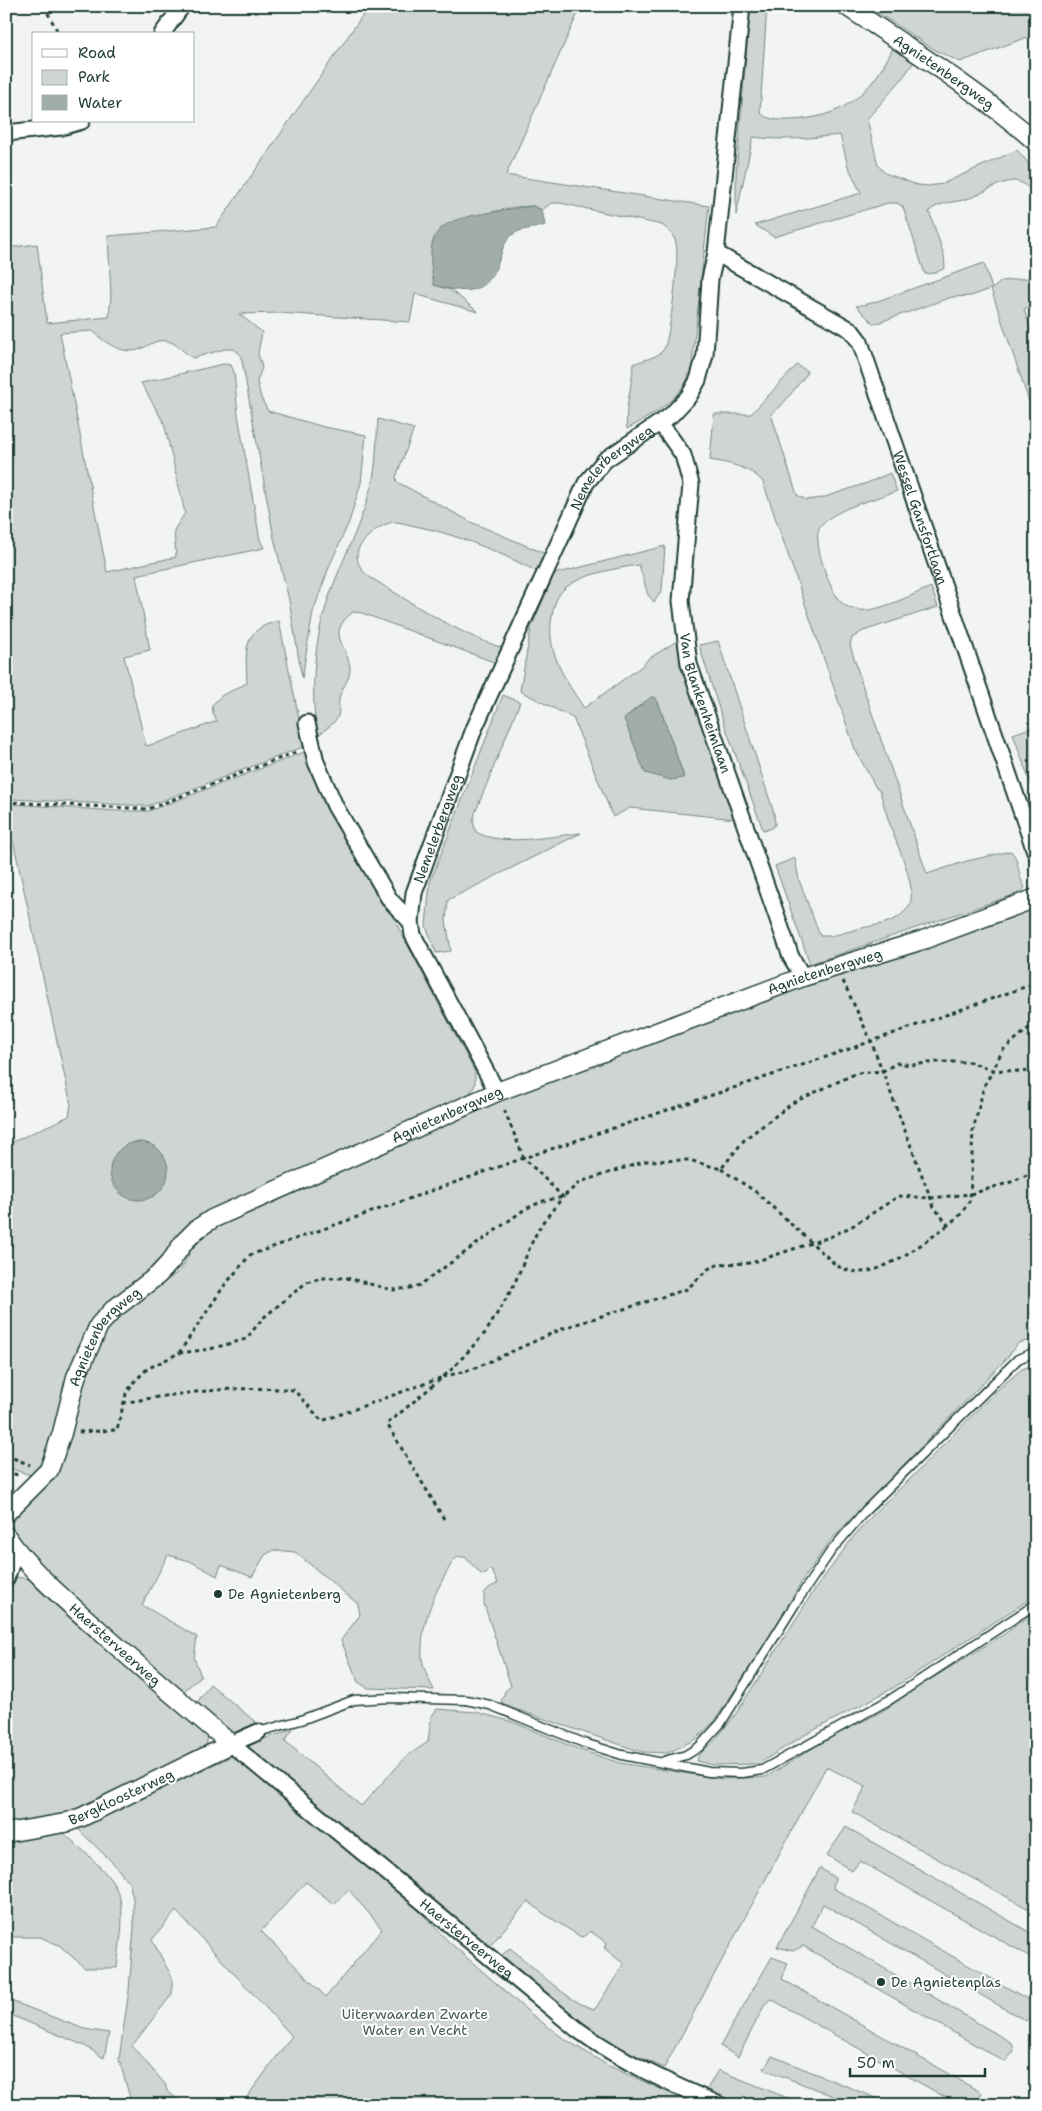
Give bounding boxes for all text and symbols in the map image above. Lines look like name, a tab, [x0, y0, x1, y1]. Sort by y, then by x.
street label: Agnietenbergweg	[890, 30, 998, 114]
legend	[32, 32, 195, 122]
text: Road	[78, 43, 116, 63]
text: Park	[78, 67, 110, 87]
text: Water	[78, 93, 122, 113]
street label: Nemelerbergweg	[566, 421, 657, 513]
street label: Wessel Gansfortlaan	[889, 448, 952, 587]
street label: Van Blankenheimlaan	[676, 632, 736, 776]
street label: Nemelerbergweg	[409, 772, 466, 886]
street label: Agnietenbergweg	[765, 944, 884, 999]
street label: Agnietenbergweg	[389, 1082, 505, 1147]
street label: Agnietenbergweg	[65, 1283, 144, 1388]
place label: De Agnietenberg	[228, 1585, 341, 1603]
marker: De Agnietenberg	[212, 1588, 224, 1600]
street label: Haersterveerweg	[65, 1599, 165, 1690]
street label: Bergkloosterweg	[66, 1765, 176, 1829]
street label: Haersterveerweg	[416, 1894, 517, 1982]
place label: De Agnietenplas	[891, 1973, 1001, 1991]
marker: De Agnietenplas	[875, 1976, 887, 1988]
park label: Uiterwaarden Zwarte Water en Vecht	[342, 2005, 488, 2039]
scale bar	[850, 2046, 984, 2078]
text: 50 m	[857, 2053, 895, 2073]

